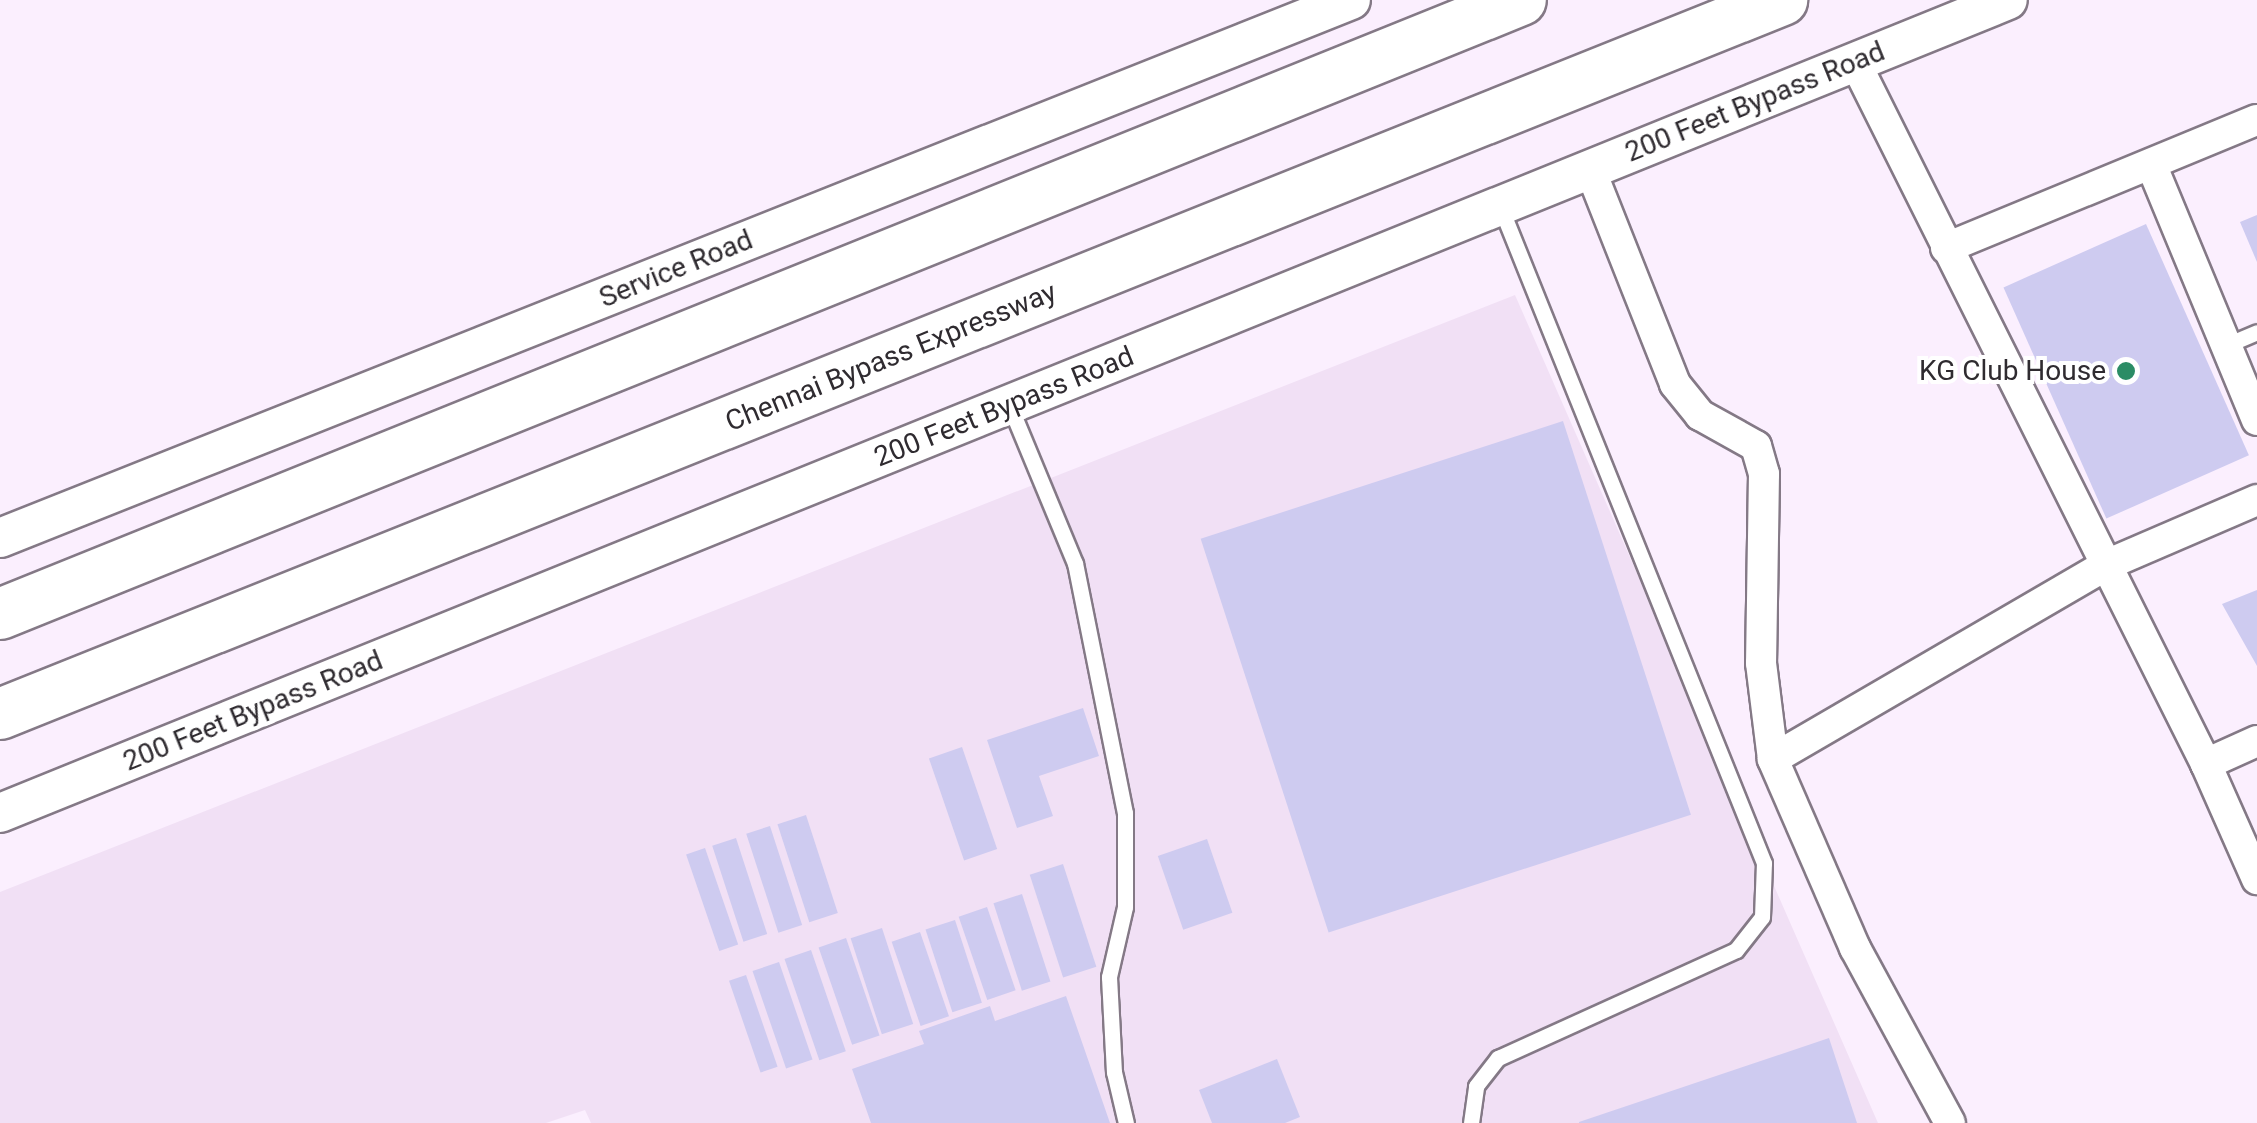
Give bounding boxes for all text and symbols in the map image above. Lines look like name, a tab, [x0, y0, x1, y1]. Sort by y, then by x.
street label: 200 Feet Bypass Road	[1620, 35, 1890, 169]
street label: Service Road	[594, 223, 758, 315]
street label: Chennai Bypass Expressway	[721, 275, 1061, 439]
street label: 200 Feet Bypass Road	[869, 340, 1139, 474]
place label: KG Club House	[1919, 354, 2106, 388]
marker: KG Club House	[2115, 360, 2137, 382]
street label: 200 Feet Bypass Road	[118, 644, 388, 778]

